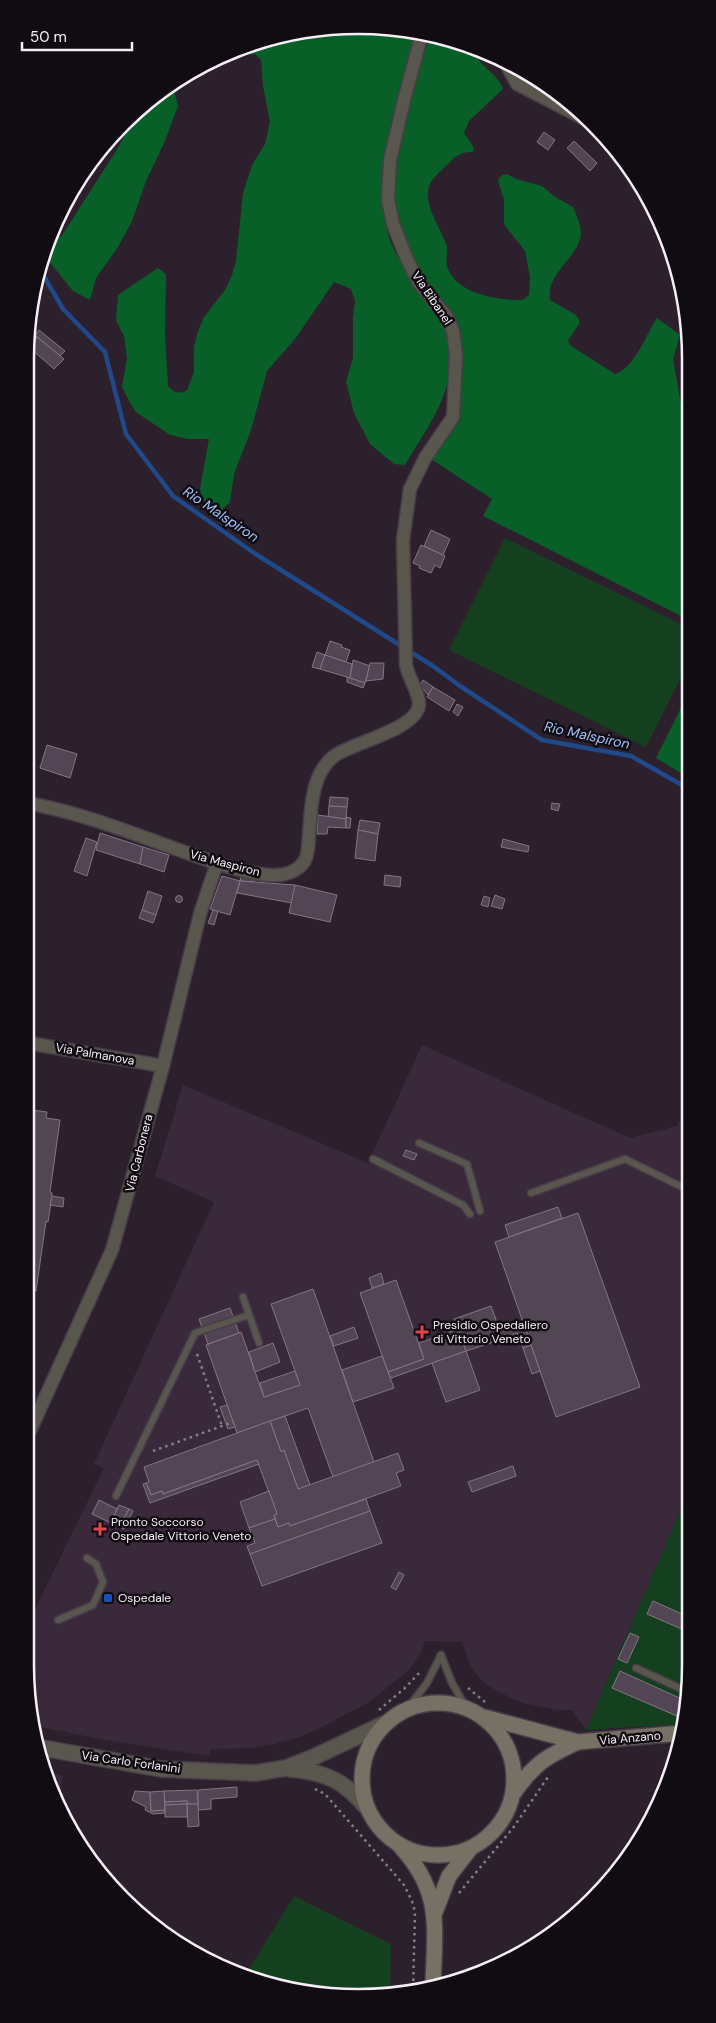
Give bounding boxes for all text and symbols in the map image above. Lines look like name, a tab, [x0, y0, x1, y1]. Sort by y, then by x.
scale bar	[22, 20, 132, 52]
text: 50 m	[30, 27, 67, 47]
street label: Via Bibanel	[408, 268, 456, 328]
water label: Rio Malspiron	[180, 482, 262, 546]
water label: Rio Malspiron	[543, 717, 631, 753]
street label: Via Maspiron	[188, 846, 262, 880]
street label: Via Palmanova	[54, 1039, 136, 1069]
street label: Via Carbonera	[122, 1112, 156, 1194]
place label: Presidio Ospedaliero di Vittorio Veneto	[433, 1317, 548, 1347]
marker: Presidio Ospedaliero di Vittorio Veneto	[415, 1325, 429, 1339]
place label: Pronto Soccorso Ospedale Vittorio Veneto	[111, 1514, 252, 1544]
marker: Pronto Soccorso Ospedale Vittorio Veneto	[93, 1522, 107, 1536]
place label: Ospedale	[118, 1590, 171, 1606]
marker: Ospedale	[102, 1592, 114, 1604]
street label: Via Anzano	[599, 1727, 661, 1749]
street label: Via Carlo Forlanini	[81, 1747, 182, 1777]

